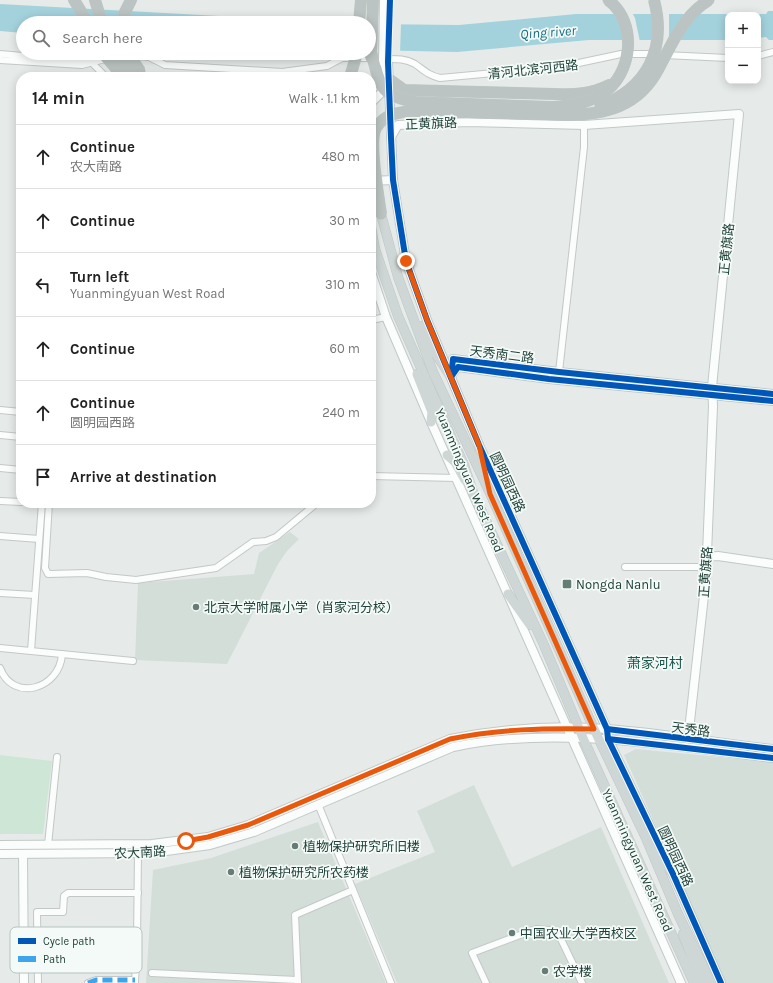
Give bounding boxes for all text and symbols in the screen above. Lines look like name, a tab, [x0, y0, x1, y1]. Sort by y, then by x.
map controls	[725, 12, 761, 84]
button: +	[725, 12, 761, 48]
search box	[16, 16, 376, 60]
water label: Qing river	[520, 22, 578, 43]
icon: search	[30, 27, 52, 49]
text: Search here	[62, 29, 143, 47]
button: −	[725, 48, 761, 84]
street label: 清河北滨河西路	[487, 57, 579, 82]
text: 14 min	[32, 88, 85, 108]
text: Walk · 1.1 km	[289, 91, 360, 106]
street label: 正黄旗路	[405, 115, 457, 132]
text: Continue	[70, 138, 135, 156]
icon: ahead	[32, 146, 54, 168]
text: 480 m	[322, 149, 360, 164]
text: 农大南路	[70, 159, 122, 174]
icon: ahead	[32, 210, 54, 232]
text: Continue	[70, 212, 135, 230]
text: 30 m	[329, 213, 360, 228]
street label: 正黄旗路	[716, 222, 737, 276]
route end	[397, 252, 415, 270]
text: Turn left	[70, 268, 129, 286]
icon: left	[32, 274, 54, 296]
text: 310 m	[325, 277, 360, 292]
text: Yuanmingyuan West Road	[70, 286, 225, 301]
icon: ahead	[32, 338, 54, 360]
text: Continue	[70, 340, 135, 358]
text: 60 m	[330, 341, 360, 356]
street label: 天秀南二路	[469, 343, 535, 366]
text: Continue	[70, 394, 135, 412]
icon: ahead	[32, 402, 54, 424]
text: 240 m	[322, 405, 360, 420]
street label: Yuanmingyuan West Road	[432, 406, 507, 555]
text: 圆明园西路	[70, 415, 135, 430]
street label: 圆明园西路	[487, 450, 528, 515]
icon: arrive	[32, 466, 54, 488]
text: Arrive at destination	[70, 468, 217, 486]
street label: 正黄旗路	[696, 546, 715, 599]
place label: Nongda Nanlu	[576, 577, 661, 592]
marker: Nongda Nanlu	[561, 578, 573, 590]
place label: 北京大学附属小学（肖家河分校）	[204, 600, 399, 615]
marker: 北京大学附属小学（肖家河分校）	[191, 602, 201, 612]
district label: 萧家河村	[627, 655, 683, 672]
street label: 天秀路	[671, 720, 711, 739]
street label: Yuanmingyuan West Road	[599, 786, 676, 934]
street label: 圆明园西路	[655, 824, 696, 889]
route start	[177, 832, 195, 850]
place label: 植物保护研究所旧楼	[303, 839, 420, 854]
marker: 植物保护研究所旧楼	[290, 841, 300, 851]
street label: 农大南路	[114, 844, 166, 861]
place label: 植物保护研究所农药楼	[239, 865, 369, 880]
marker: 植物保护研究所农药楼	[226, 867, 236, 877]
place label: 中国农业大学西校区	[520, 926, 637, 941]
legend	[10, 927, 142, 973]
marker: 中国农业大学西校区	[507, 928, 517, 938]
text: Cycle path	[43, 935, 95, 948]
text: Path	[43, 953, 66, 966]
place label: 农学楼	[553, 964, 592, 979]
marker: 农学楼	[540, 966, 550, 976]

